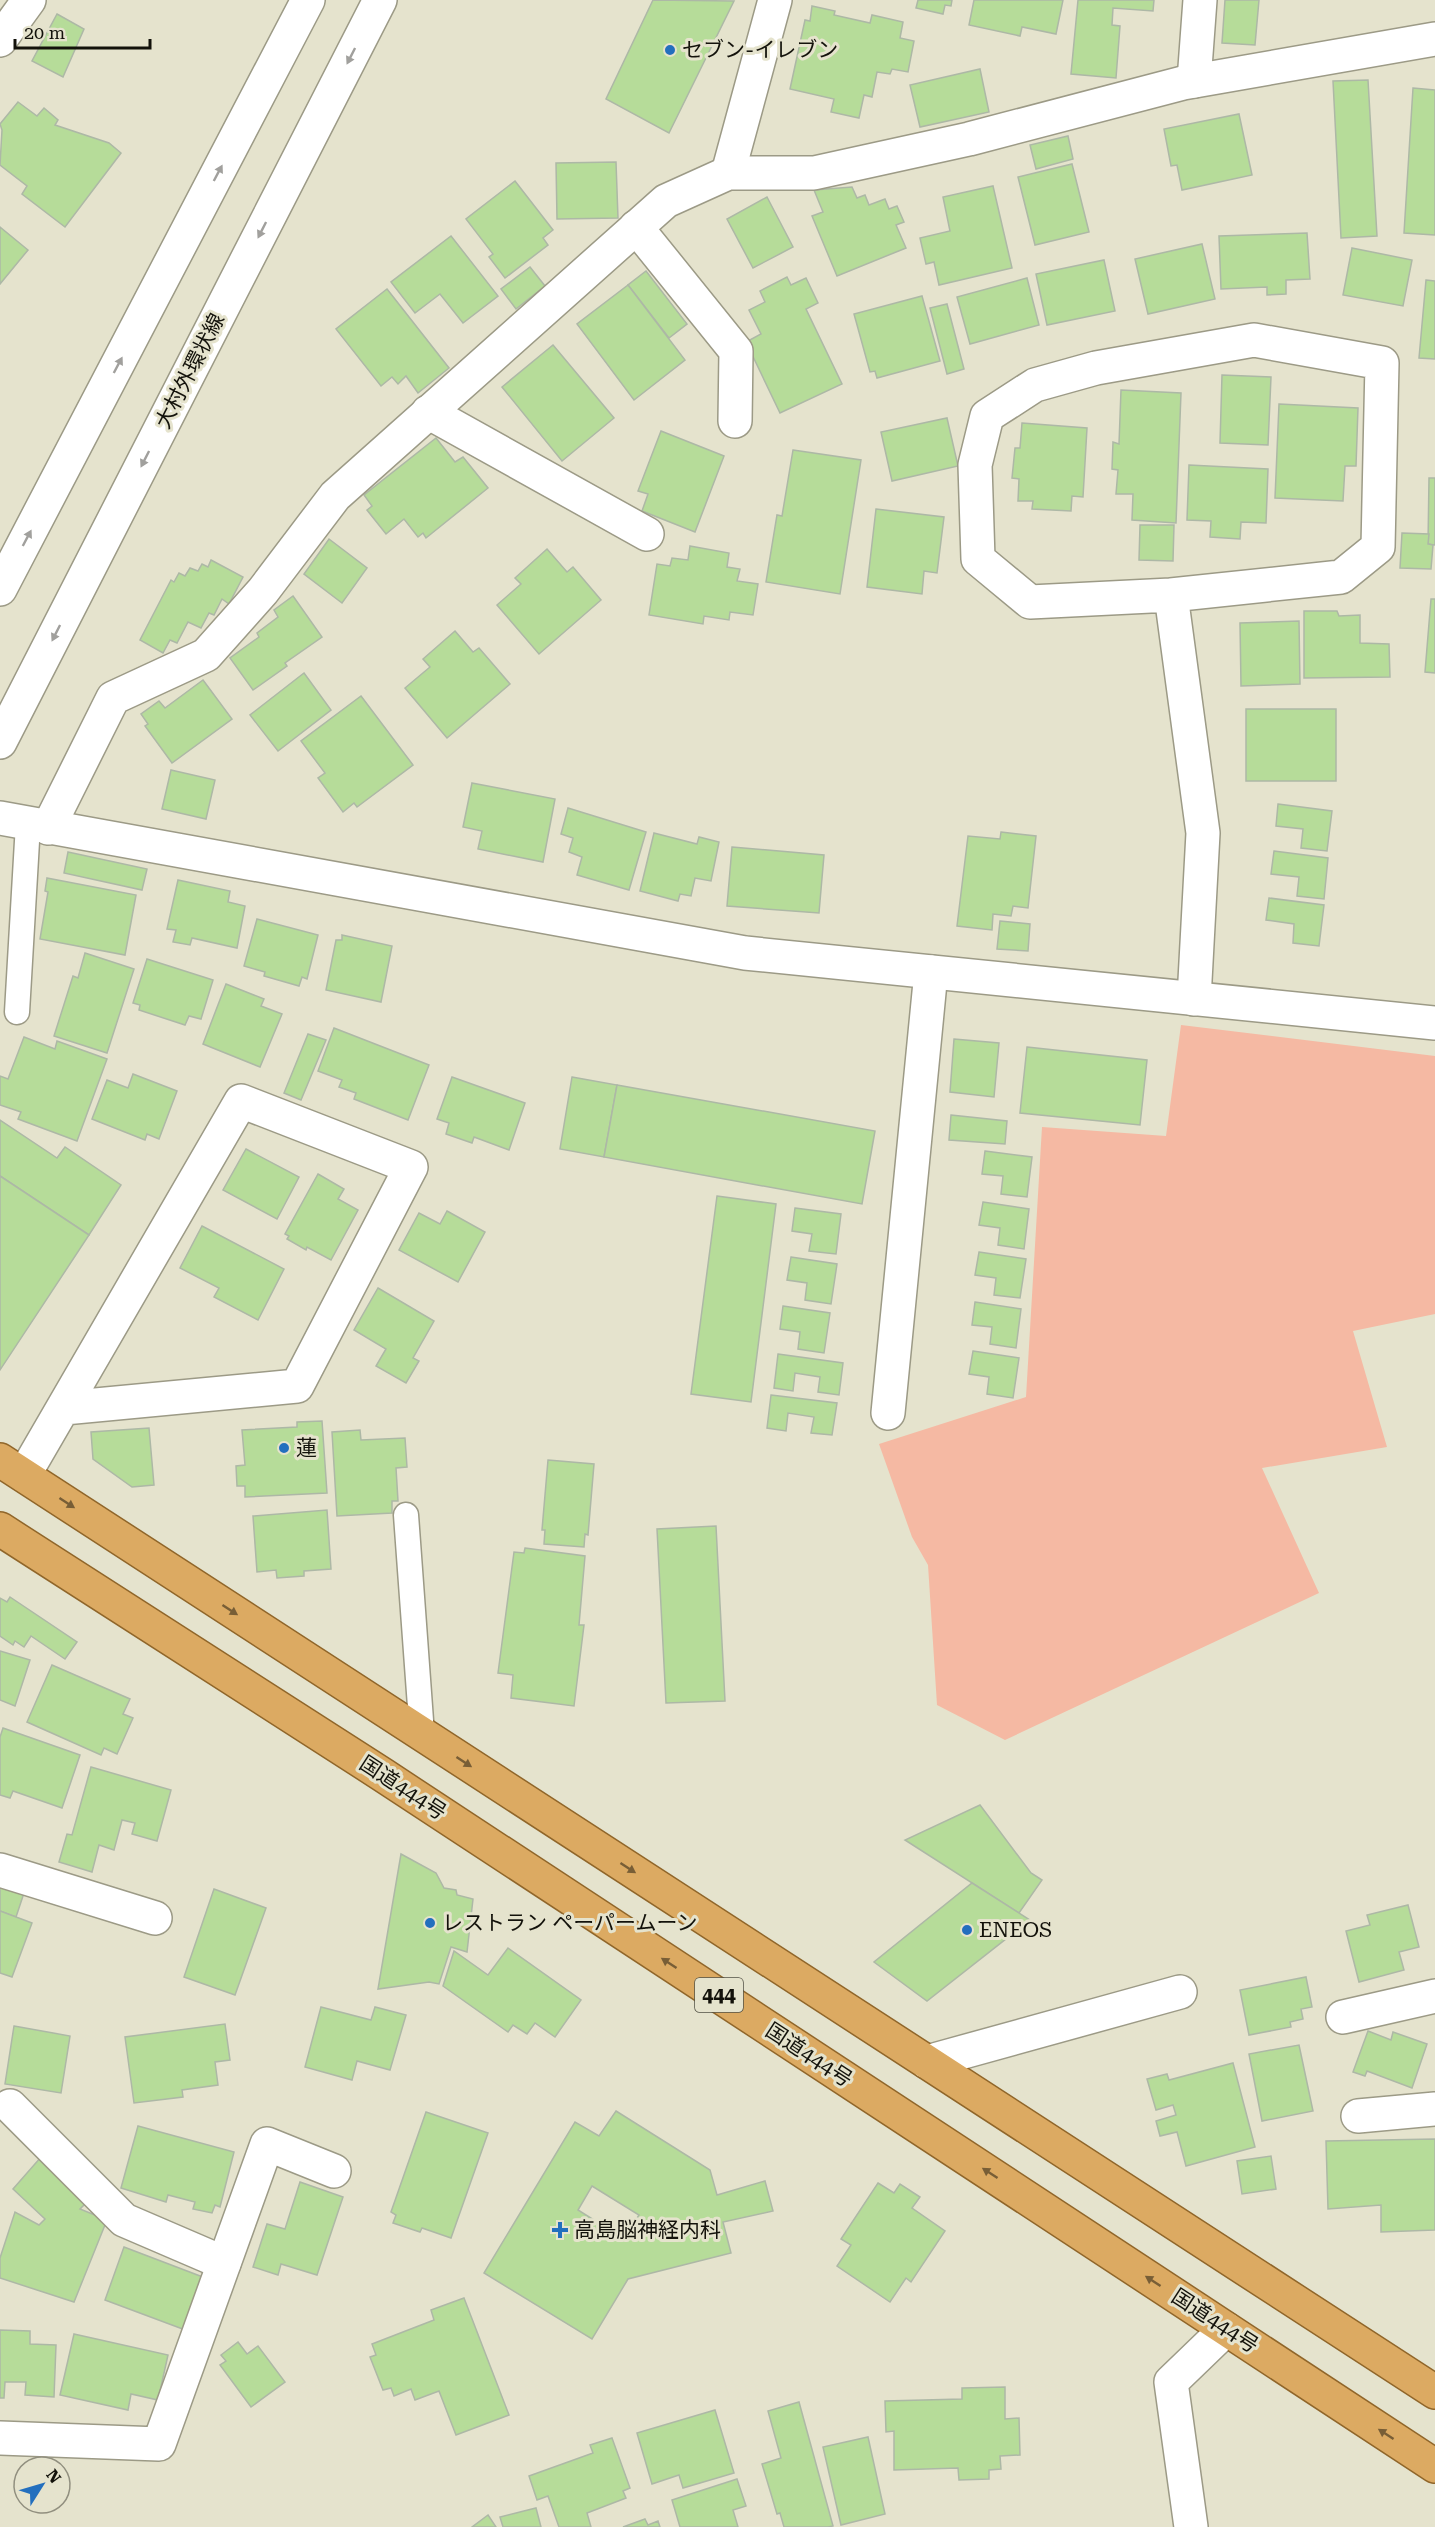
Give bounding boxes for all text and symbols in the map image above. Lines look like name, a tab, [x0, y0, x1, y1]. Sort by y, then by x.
scale bar	[15, 12, 150, 50]
text: 20 m	[24, 22, 65, 43]
place label: セブン-イレブン	[682, 38, 838, 62]
marker: セブン-イレブン	[663, 43, 677, 57]
one-way arrow	[346, 48, 356, 65]
one-way arrow	[213, 165, 223, 182]
one-way arrow	[257, 221, 267, 238]
street label: 大村外環状線	[151, 309, 229, 433]
one-way arrow	[113, 356, 122, 373]
one-way arrow	[140, 451, 149, 468]
one-way arrow	[22, 529, 32, 546]
one-way arrow	[51, 624, 61, 642]
place label: 蓮	[296, 1436, 317, 1460]
marker: 蓮	[277, 1441, 291, 1455]
one-way arrow	[58, 1498, 75, 1509]
one-way arrow	[222, 1604, 238, 1615]
street label: 国道444号	[355, 1751, 451, 1825]
one-way arrow	[456, 1756, 472, 1767]
one-way arrow	[620, 1862, 636, 1873]
place label: レストラン ペーパームーン	[442, 1911, 697, 1935]
marker: レストラン ペーパームーン	[423, 1916, 437, 1930]
place label: ENEOS	[979, 1918, 1052, 1942]
marker: ENEOS	[960, 1923, 974, 1937]
one-way arrow	[661, 1958, 677, 1969]
road number: 444	[695, 1978, 743, 2012]
street label: 国道444号	[761, 2018, 857, 2092]
one-way arrow	[982, 2168, 998, 2179]
place label: 高島脳神経内科	[574, 2218, 721, 2242]
marker: 高島脳神経内科	[551, 2221, 569, 2239]
one-way arrow	[1145, 2275, 1161, 2286]
street label: 国道444号	[1167, 2284, 1263, 2358]
one-way arrow	[1378, 2428, 1394, 2439]
north arrow	[12, 2455, 72, 2515]
text: N	[42, 2466, 65, 2487]

